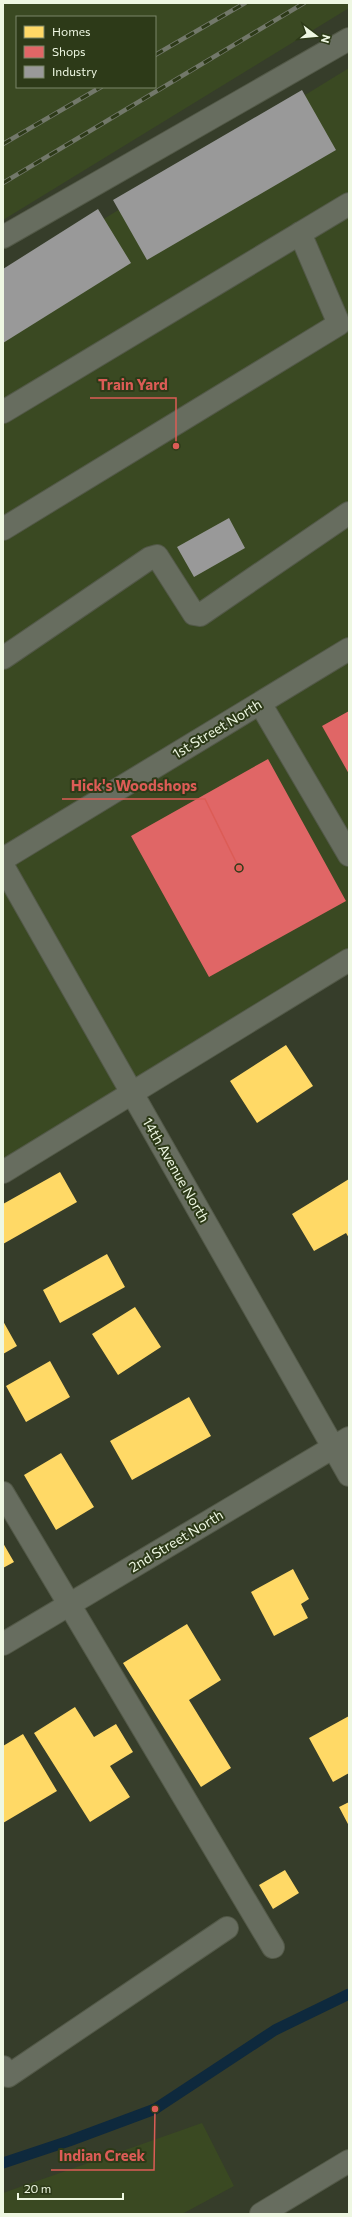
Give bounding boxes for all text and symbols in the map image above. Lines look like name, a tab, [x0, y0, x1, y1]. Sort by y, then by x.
legend	[16, 16, 156, 88]
north arrow	[296, 16, 336, 56]
text: Homes	[52, 24, 90, 38]
text: N	[319, 33, 333, 45]
text: Shops	[52, 44, 86, 58]
text: Industry	[52, 64, 97, 78]
callout: Train Yard	[90, 371, 176, 398]
text: Train Yard	[98, 375, 168, 393]
street label: 1st Street North	[169, 695, 265, 762]
callout: Hick's Woodshops	[62, 772, 205, 799]
text: Hick's Woodshops	[71, 776, 197, 794]
street label: 14th Avenue North	[139, 1114, 213, 1225]
street label: 2nd Street North	[125, 1506, 226, 1575]
callout: Indian Creek	[51, 2143, 154, 2170]
text: Indian Creek	[59, 2146, 146, 2164]
scale bar	[18, 2175, 123, 2201]
text: 20 m	[24, 2181, 51, 2195]

